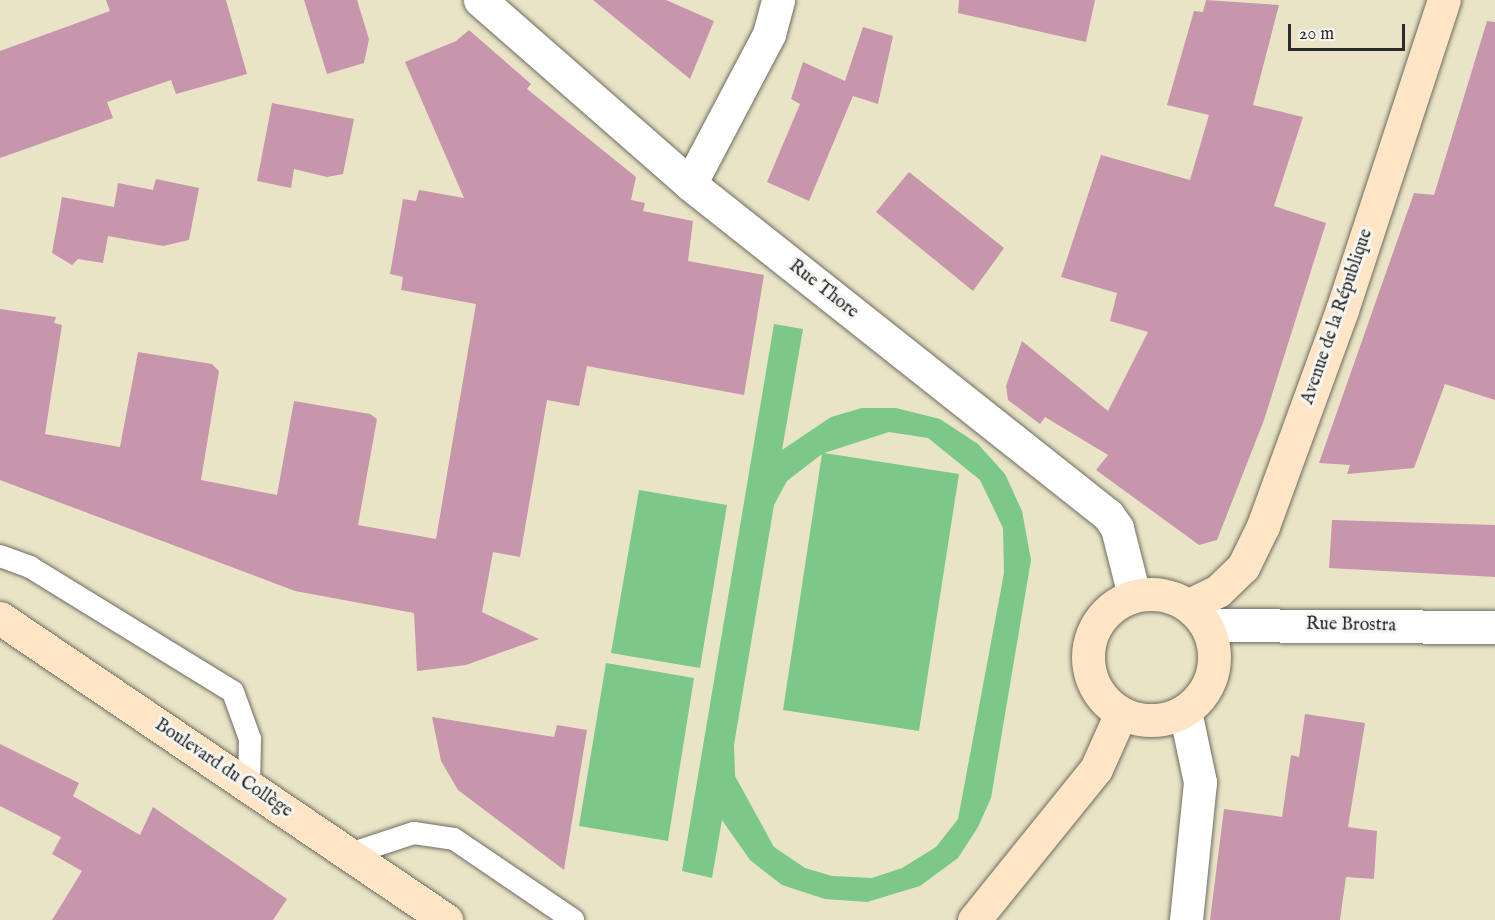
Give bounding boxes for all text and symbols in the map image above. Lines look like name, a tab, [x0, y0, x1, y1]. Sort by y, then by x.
scale bar	[1291, 12, 1408, 50]
text: 20 m	[1299, 23, 1334, 46]
street label: Avenue de la République	[1298, 227, 1378, 407]
street label: Rue Thore	[784, 256, 862, 324]
street label: Rue Brostra	[1306, 614, 1396, 638]
street label: Boulevard du Collège	[150, 715, 296, 823]

